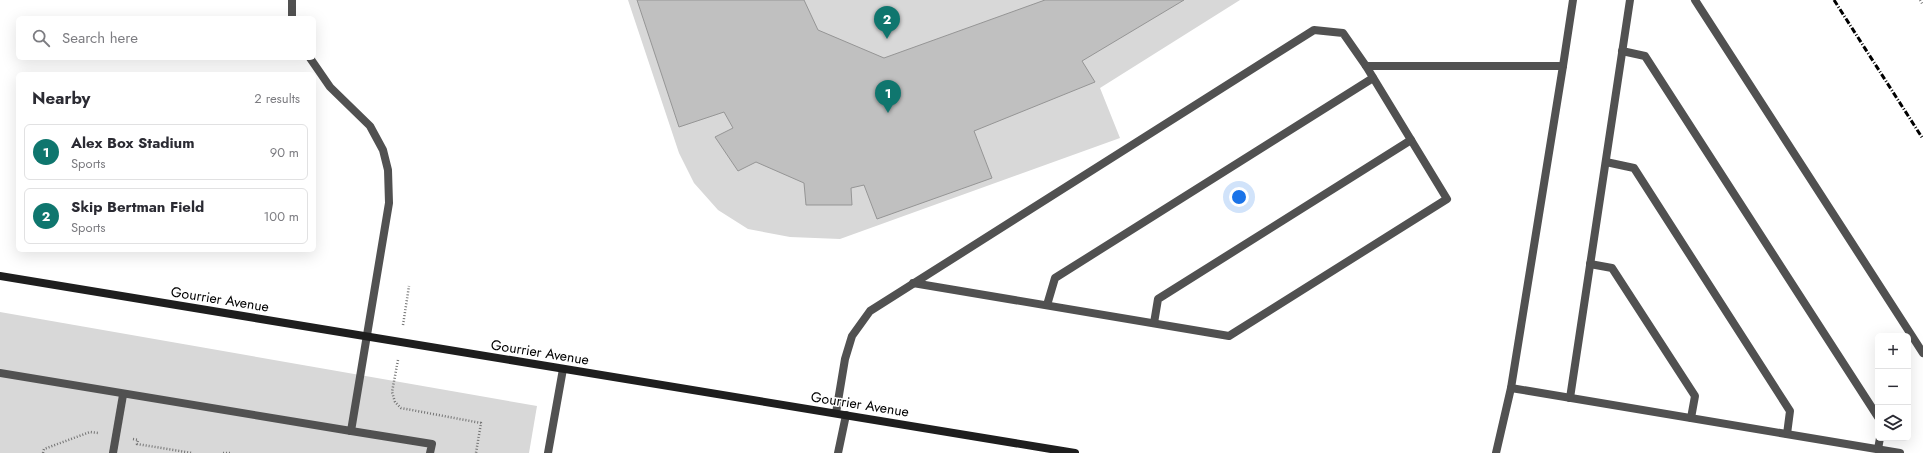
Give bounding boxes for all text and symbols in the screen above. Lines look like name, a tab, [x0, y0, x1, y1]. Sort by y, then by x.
pin: 2	[874, 6, 900, 39]
search box	[16, 16, 316, 60]
icon: search	[30, 27, 52, 49]
text: Search here	[62, 27, 138, 49]
pin: 1	[875, 80, 901, 113]
text: Nearby	[32, 86, 90, 110]
text: 2 results	[254, 89, 300, 108]
text: Alex Box Stadium	[71, 132, 195, 154]
text: 1	[43, 143, 49, 162]
text: 90 m	[270, 143, 299, 162]
text: Sports	[71, 154, 105, 173]
your location	[1229, 187, 1249, 207]
text: Skip Bertman Field	[71, 196, 204, 218]
text: 2	[42, 207, 50, 226]
text: 100 m	[264, 207, 299, 226]
text: Sports	[71, 218, 105, 237]
street label: Gourrier Avenue	[170, 281, 270, 317]
map controls	[1875, 333, 1911, 441]
button: +	[1875, 333, 1911, 369]
street label: Gourrier Avenue	[490, 334, 590, 370]
button: −	[1875, 369, 1911, 405]
street label: Gourrier Avenue	[810, 386, 910, 422]
button: layers	[1875, 405, 1911, 441]

